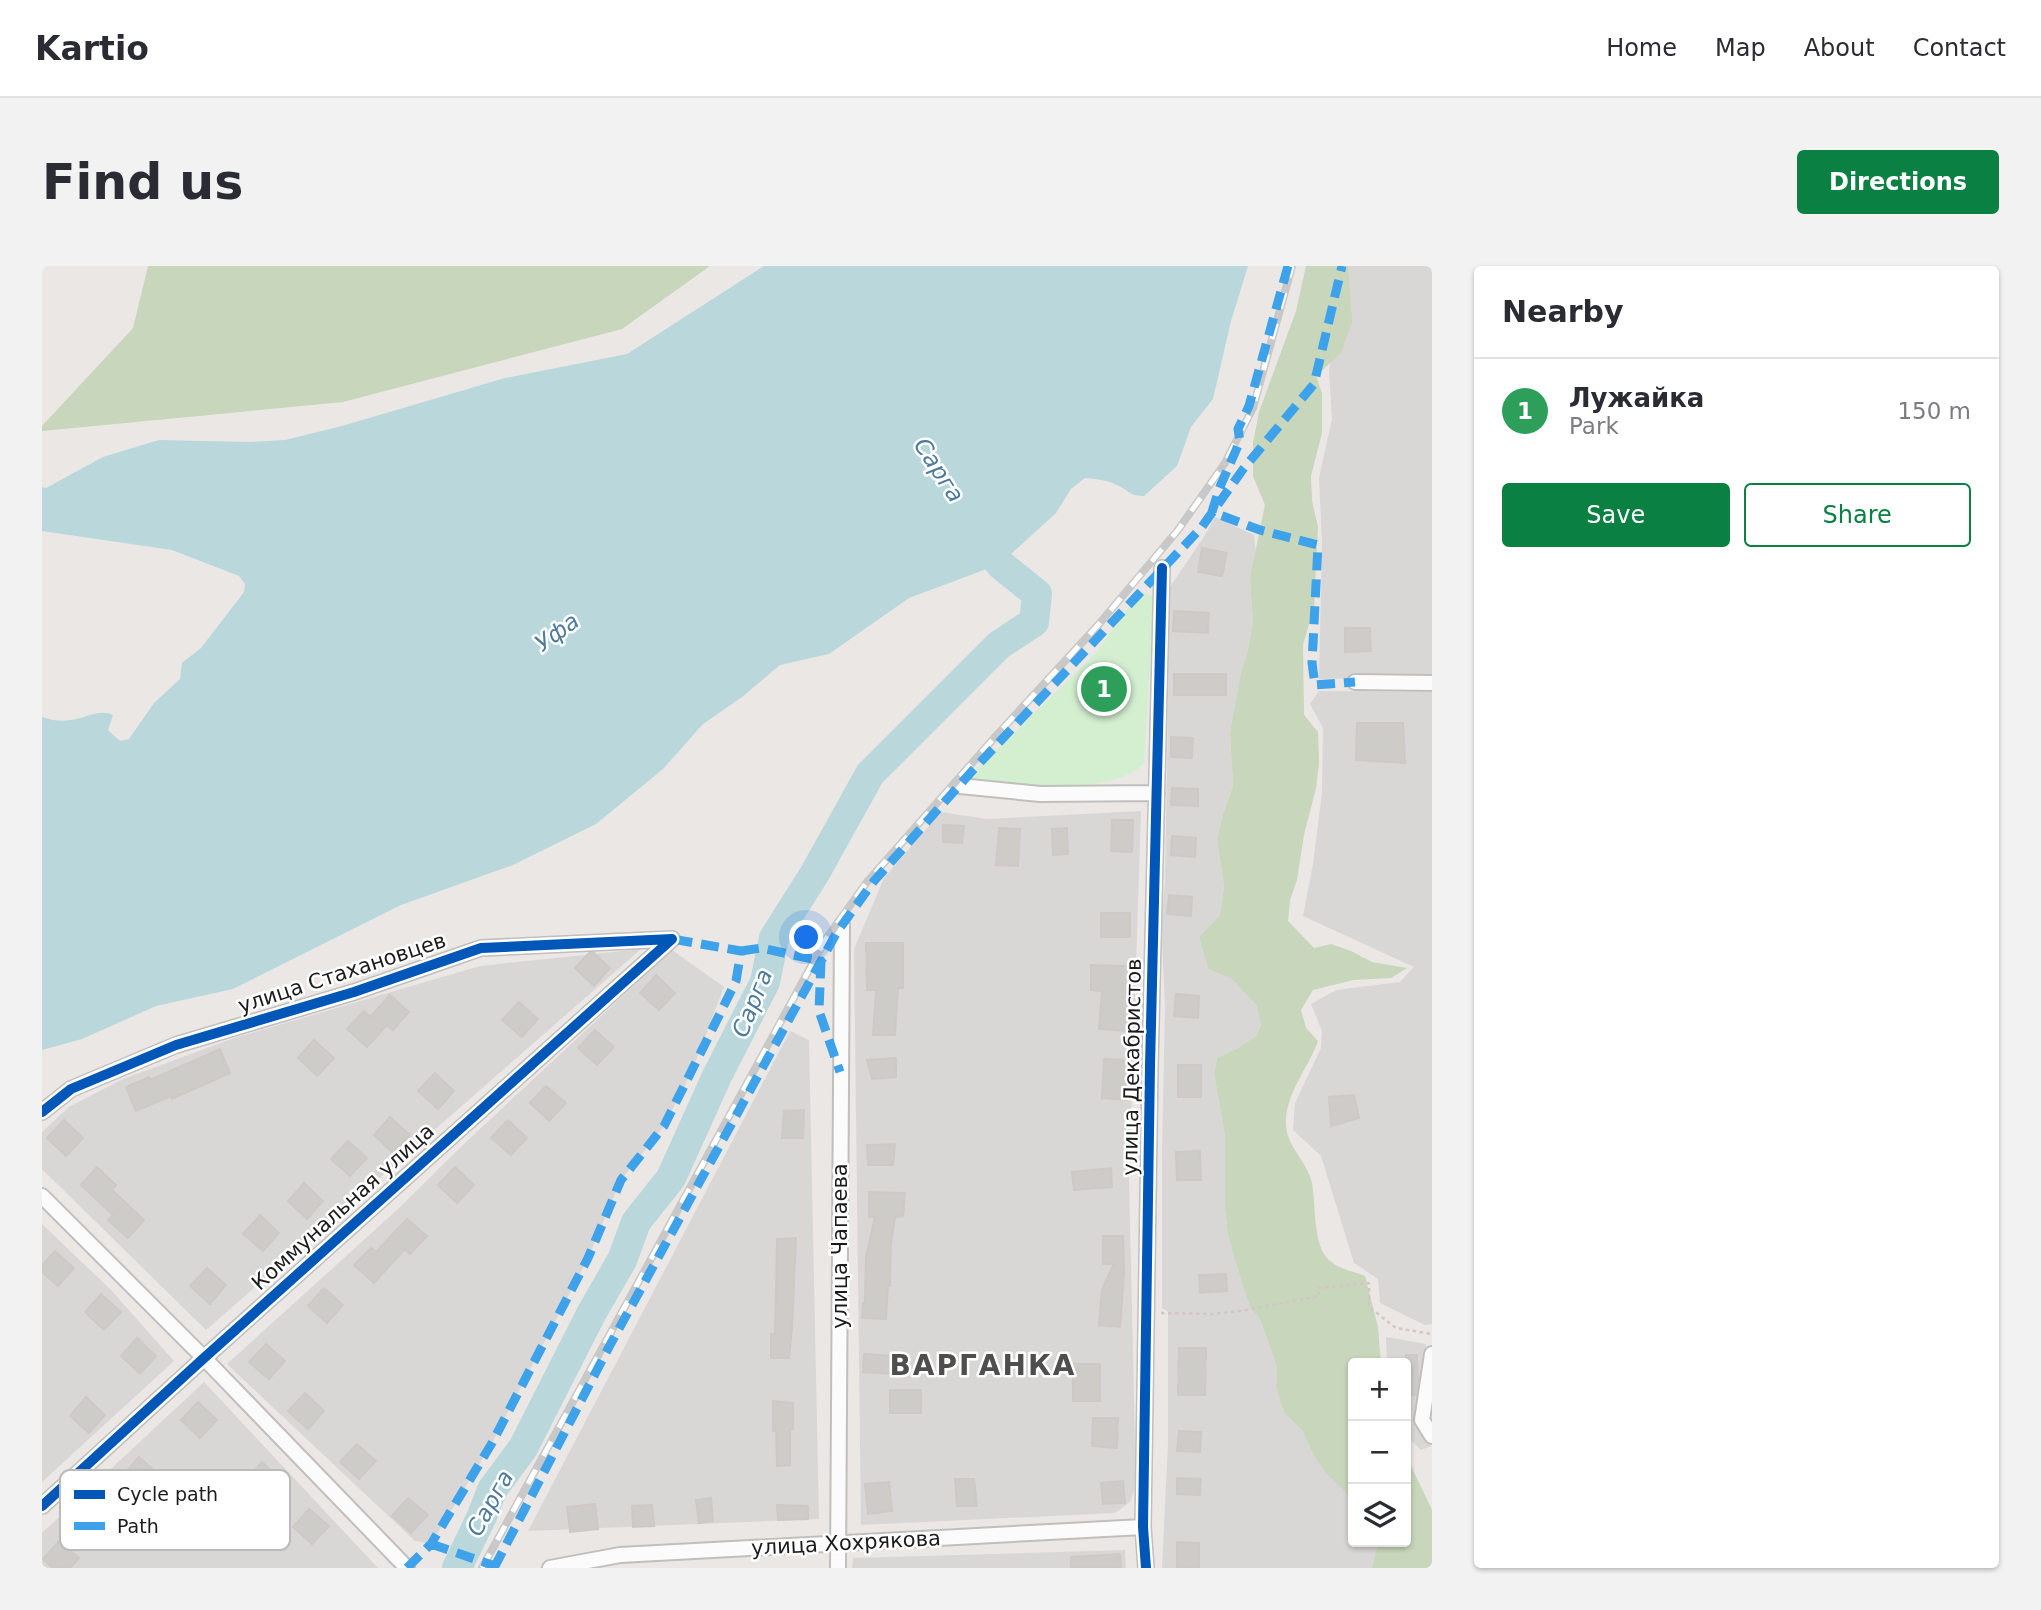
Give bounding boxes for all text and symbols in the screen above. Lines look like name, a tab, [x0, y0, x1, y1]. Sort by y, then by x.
text: Kartio	[35, 29, 149, 68]
text: Home	[1606, 34, 1677, 62]
text: Map	[1715, 34, 1766, 62]
text: About	[1804, 34, 1875, 62]
text: Contact	[1913, 34, 2006, 62]
button: Directions	[1797, 150, 1999, 214]
text: Find us	[42, 154, 243, 211]
text: Nearby	[1502, 294, 1624, 329]
text: Лужайка	[1569, 383, 1704, 413]
text: 1	[1517, 398, 1533, 424]
text: 150 m	[1897, 398, 1971, 424]
text: Park	[1569, 413, 1619, 439]
water label: Сарга	[909, 433, 969, 507]
button: Save	[1502, 483, 1730, 547]
button: Share	[1744, 483, 1971, 547]
water label: Уфа	[530, 607, 584, 657]
pin: 1	[1081, 663, 1127, 715]
your location	[789, 920, 823, 954]
street label: улица Стахановцев	[235, 928, 449, 1018]
street label: улица Декабристов	[1118, 958, 1146, 1176]
water label: Сарга	[727, 965, 777, 1041]
street label: Коммунальная улица	[247, 1119, 439, 1295]
street label: улица Чапаева	[828, 1163, 852, 1329]
district label: ВАРГАНКА	[889, 1349, 1077, 1382]
map controls	[1348, 1358, 1411, 1547]
button: +	[1348, 1358, 1411, 1421]
button: −	[1348, 1421, 1411, 1484]
water label: Сарга	[461, 1466, 519, 1540]
legend	[60, 1470, 290, 1550]
text: Cycle path	[117, 1483, 218, 1505]
button: layers	[1348, 1484, 1411, 1547]
text: Path	[117, 1515, 159, 1537]
street label: улица Хохрякова	[751, 1526, 941, 1560]

